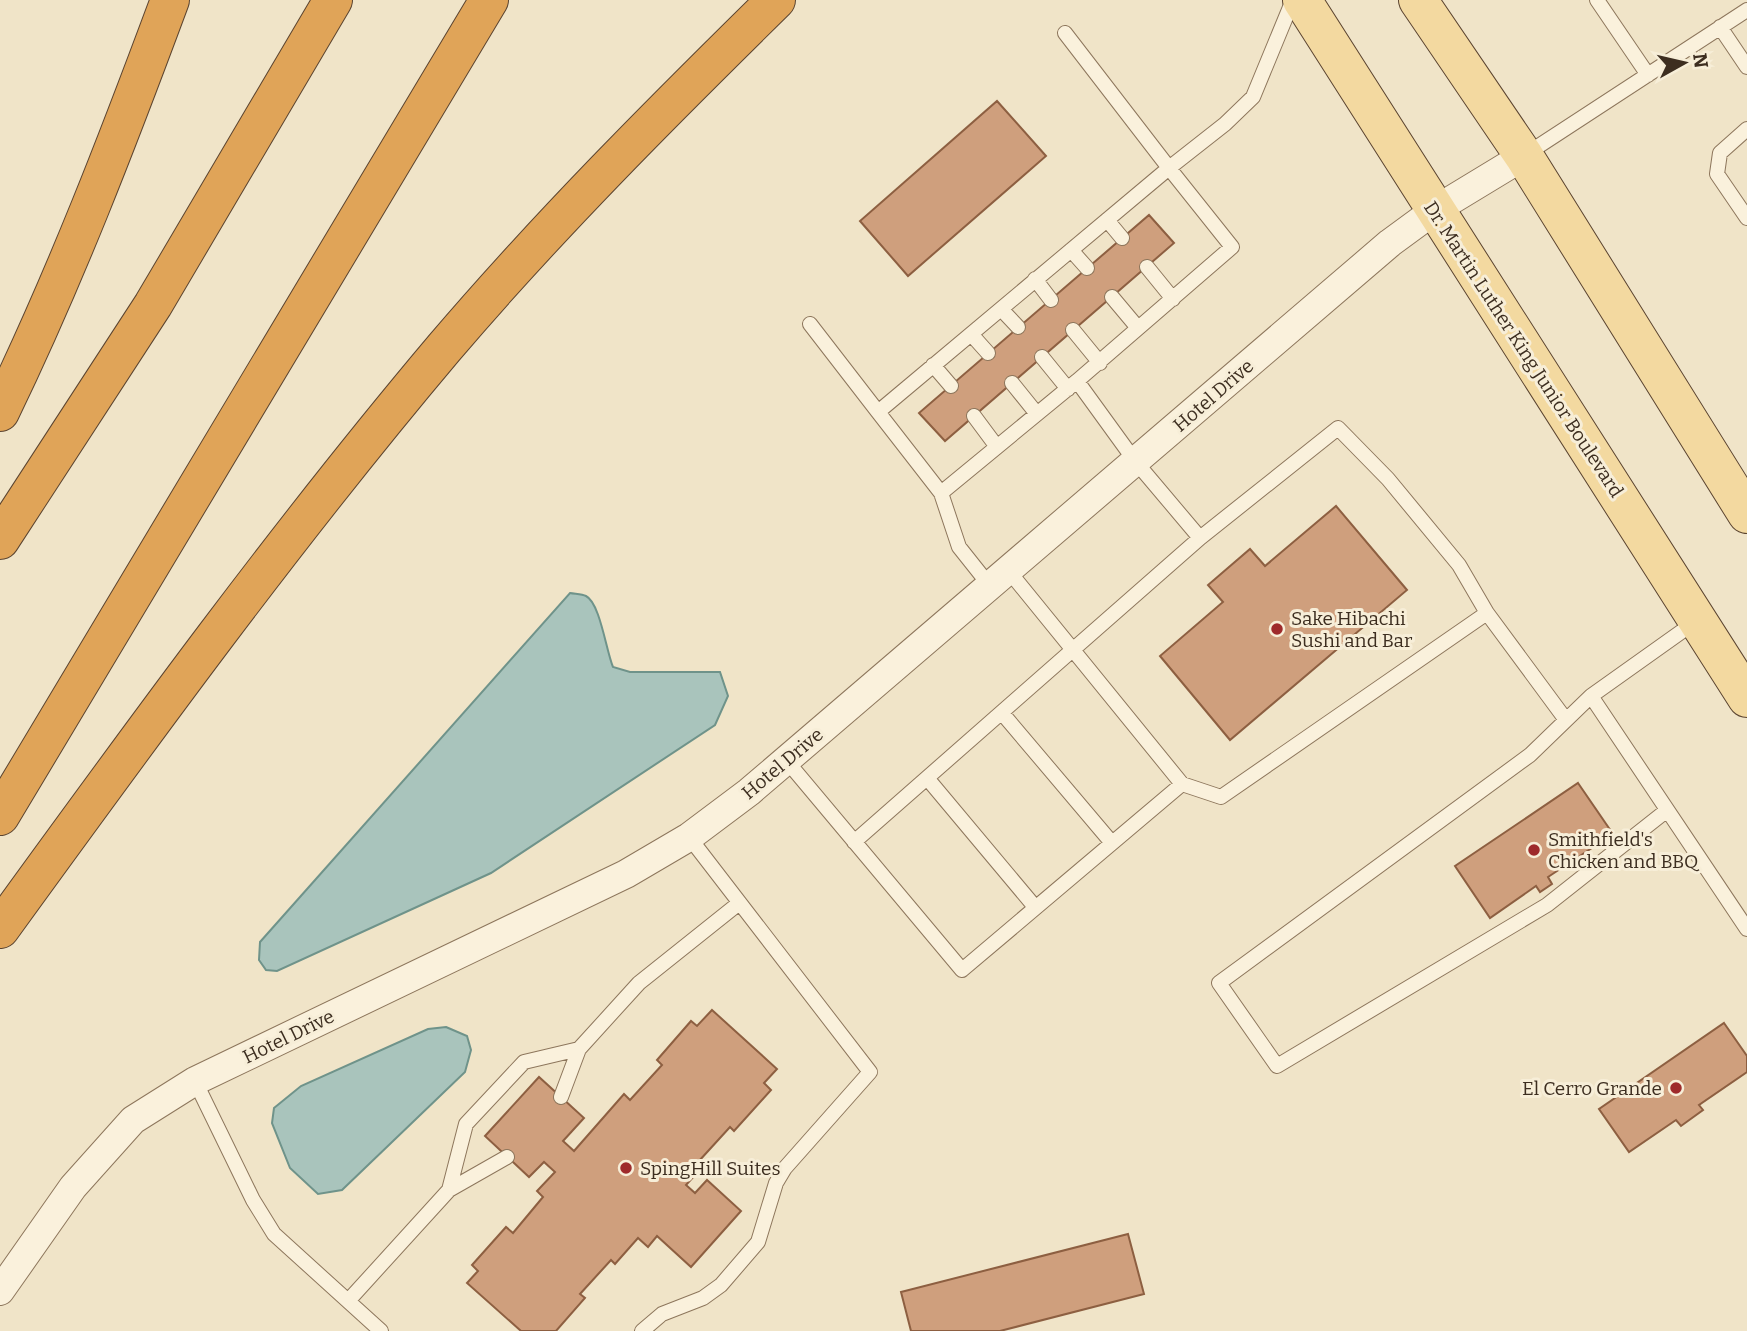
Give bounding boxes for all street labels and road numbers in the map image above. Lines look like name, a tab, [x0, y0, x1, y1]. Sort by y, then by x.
street label: Dr. Martin Luther King Junior Boulevard	[1419, 197, 1628, 502]
street label: Hotel Drive	[1168, 354, 1258, 436]
street label: Hotel Drive	[737, 723, 828, 804]
street label: Hotel Drive	[239, 1004, 338, 1068]

